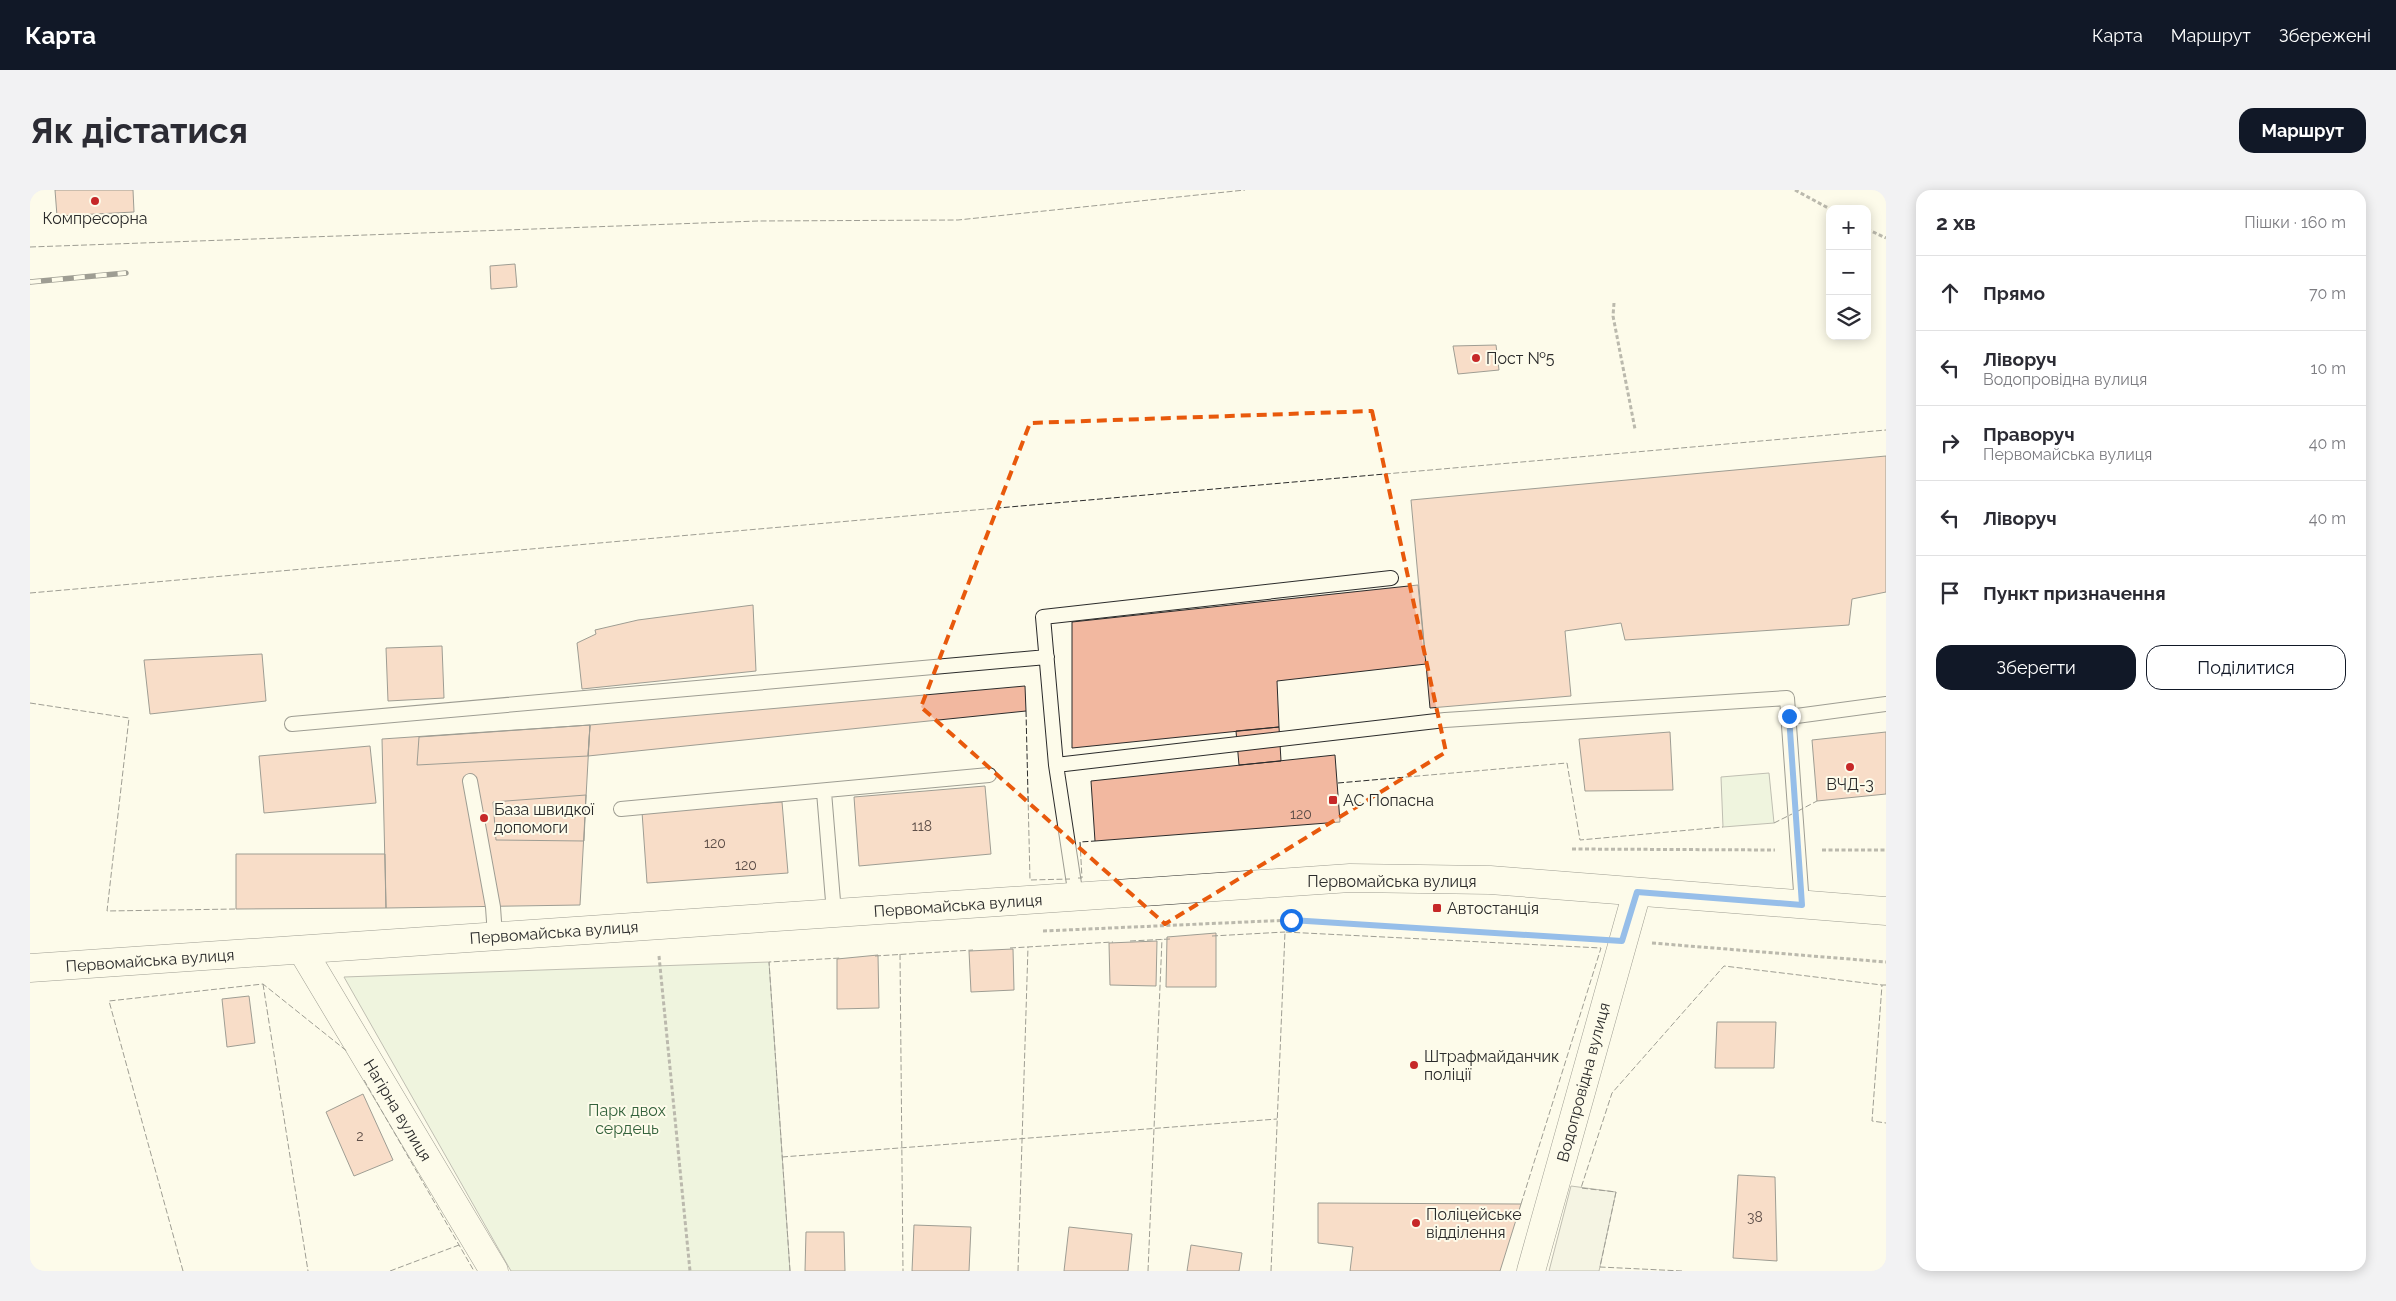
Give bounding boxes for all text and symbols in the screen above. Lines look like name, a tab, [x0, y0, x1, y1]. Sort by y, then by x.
text: Карта	[25, 21, 96, 50]
text: Карта	[2092, 25, 2143, 46]
text: Маршрут	[2171, 25, 2251, 46]
text: Збережені	[2279, 25, 2371, 46]
button: Маршрут	[2239, 108, 2366, 153]
text: Як дістатися	[30, 110, 248, 151]
marker: Компресорна	[89, 195, 101, 207]
map controls	[1826, 205, 1871, 340]
button: +	[1826, 205, 1871, 250]
place label: Компресорна	[43, 209, 147, 228]
text: 2 хв	[1936, 210, 1976, 235]
text: Пішки · 160 m	[2244, 213, 2346, 232]
button: −	[1826, 250, 1871, 295]
icon: ahead	[1936, 279, 1964, 307]
text: Прямо	[1983, 282, 2045, 304]
text: 70 m	[2309, 284, 2346, 303]
button: layers	[1826, 295, 1871, 340]
text: Ліворуч	[1983, 348, 2057, 370]
place label: Пост №5	[1486, 349, 1555, 368]
marker: Пост №5	[1470, 352, 1482, 364]
icon: left	[1936, 354, 1964, 382]
text: 10 m	[2311, 359, 2346, 378]
text: Водопровідна вулиця	[1983, 370, 2147, 389]
text: Праворуч	[1983, 423, 2075, 445]
icon: right	[1936, 429, 1964, 457]
text: 40 m	[2309, 434, 2346, 453]
text: Первомайська вулиця	[1983, 445, 2152, 464]
icon: left	[1936, 504, 1964, 532]
text: Ліворуч	[1983, 507, 2057, 529]
text: 40 m	[2309, 509, 2346, 528]
icon: arrive	[1936, 579, 1964, 607]
text: Пункт призначення	[1983, 582, 2166, 604]
button: Зберегти	[1936, 645, 2136, 690]
button: Поділитися	[2146, 645, 2346, 690]
route end	[1778, 705, 1801, 728]
marker: ВЧД-3	[1844, 761, 1856, 773]
place label: ВЧД-3	[1826, 775, 1874, 794]
place label: АС Попасна	[1343, 791, 1434, 810]
marker: АС Попасна	[1327, 794, 1339, 806]
place label: База швидкої допомоги	[494, 800, 595, 837]
house number: 120	[1290, 806, 1312, 822]
marker: База швидкої допомоги	[478, 812, 490, 824]
house number: 118	[912, 818, 932, 834]
house number: 120	[704, 835, 726, 851]
house number: 120	[735, 857, 757, 873]
street label: Первомайська вулиця	[1307, 872, 1477, 891]
street label: Первомайська вулиця	[873, 890, 1043, 921]
place label: Автостанція	[1447, 899, 1539, 918]
marker: Автостанція	[1431, 902, 1443, 914]
route start	[1280, 909, 1303, 932]
street label: Первомайська вулиця	[469, 917, 639, 948]
street label: Первомайська вулиця	[65, 945, 235, 976]
street label: Водопровідна вулиця	[1553, 1000, 1614, 1164]
place label: Штрафмайданчик поліції	[1424, 1047, 1559, 1084]
street label: Нагірна вулиця	[360, 1056, 436, 1165]
marker: Штрафмайданчик поліції	[1408, 1059, 1420, 1071]
park label: Парк двох сердець	[588, 1101, 666, 1138]
house number: 2	[356, 1128, 364, 1144]
place label: Поліцейське відділення	[1426, 1205, 1522, 1242]
house number: 38	[1747, 1209, 1763, 1225]
marker: Поліцейське відділення	[1410, 1217, 1422, 1229]

